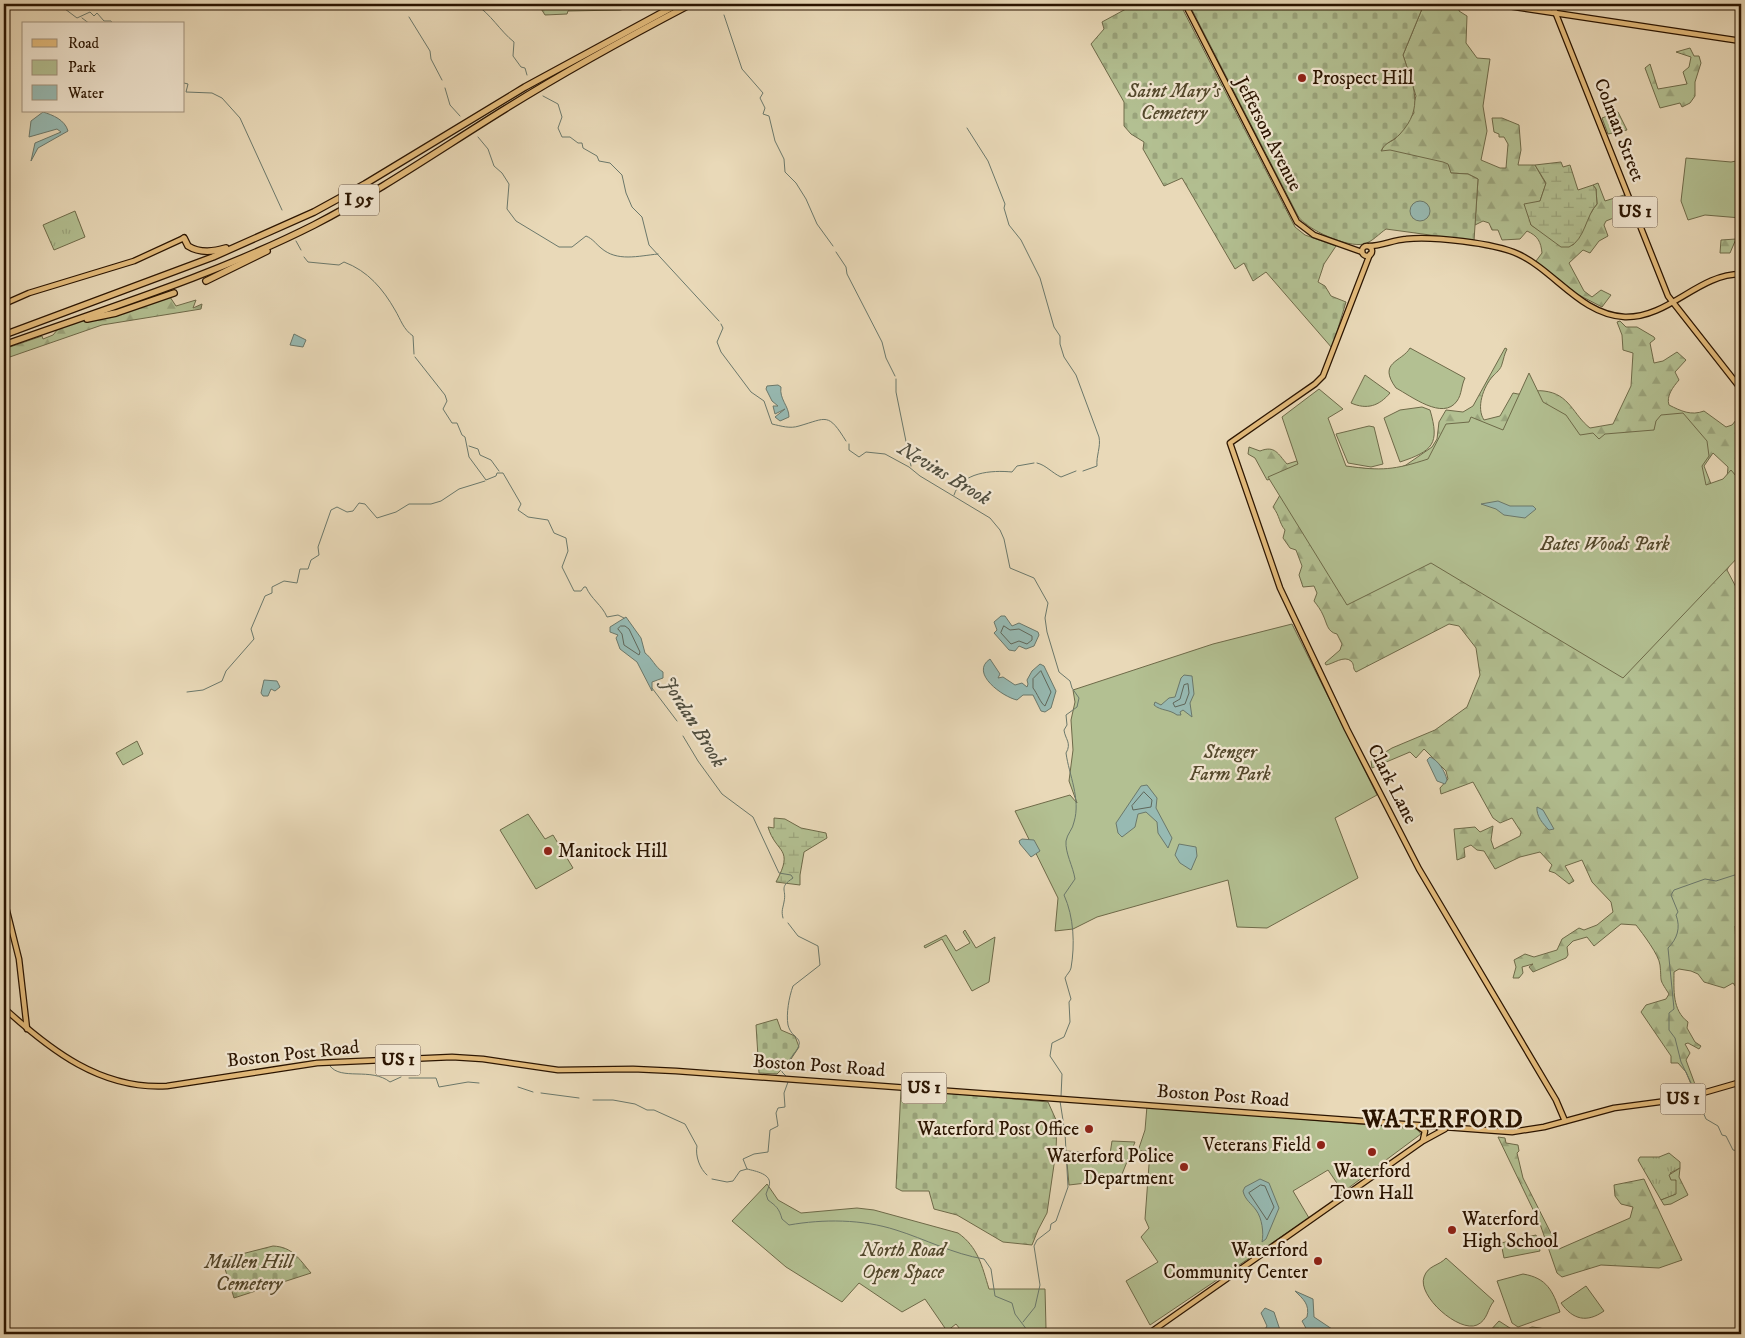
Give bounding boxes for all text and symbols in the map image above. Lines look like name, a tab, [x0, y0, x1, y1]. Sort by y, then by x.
legend	[22, 22, 185, 112]
text: Road	[68, 34, 100, 53]
text: Park	[68, 58, 97, 77]
place label: Prospect Hill	[1312, 67, 1414, 90]
street label: Jefferson Avenue	[1228, 71, 1307, 195]
marker: Prospect Hill	[1296, 72, 1308, 84]
street label: Colman Street	[1589, 75, 1649, 185]
park label: Saint Mary's Cemetery	[1126, 80, 1222, 125]
text: Water	[67, 84, 104, 103]
road number: I 95	[339, 184, 379, 216]
road number: US 1	[1612, 196, 1658, 228]
water label: Nevins Brook	[892, 436, 995, 512]
park label: Bates Woods Park	[1539, 533, 1670, 556]
water label: Jordan Brook	[655, 672, 731, 773]
street label: Clark Lane	[1362, 740, 1422, 828]
park label: Stenger Farm Park	[1189, 741, 1271, 786]
place label: Manitock Hill	[558, 840, 668, 863]
marker: Manitock Hill	[542, 845, 554, 857]
street label: Boston Post Road	[226, 1036, 361, 1072]
road number: US 1	[376, 1044, 420, 1076]
street label: Boston Post Road	[752, 1050, 887, 1082]
road number: US 1	[902, 1072, 946, 1104]
street label: Boston Post Road	[1156, 1080, 1291, 1112]
road number: US 1	[1660, 1084, 1706, 1114]
district label: WATERFORD	[1361, 1105, 1524, 1135]
place label: Waterford Post Office	[916, 1118, 1079, 1141]
marker: Waterford Post Office	[1083, 1123, 1095, 1135]
place label: Veterans Field	[1202, 1134, 1312, 1157]
marker: Veterans Field	[1315, 1139, 1327, 1151]
place label: Waterford Police Department	[1045, 1145, 1174, 1190]
marker: Waterford Town Hall	[1366, 1146, 1378, 1158]
place label: Waterford Town Hall	[1330, 1160, 1414, 1205]
marker: Waterford Police Department	[1178, 1161, 1190, 1173]
place label: Waterford High School	[1461, 1208, 1559, 1253]
marker: Waterford High School	[1446, 1224, 1458, 1236]
park label: North Road Open Space	[860, 1239, 948, 1285]
place label: Waterford Community Center	[1163, 1239, 1309, 1284]
park label: Mullen Hill Cemetery	[203, 1251, 295, 1296]
marker: Waterford Community Center	[1312, 1255, 1324, 1267]

